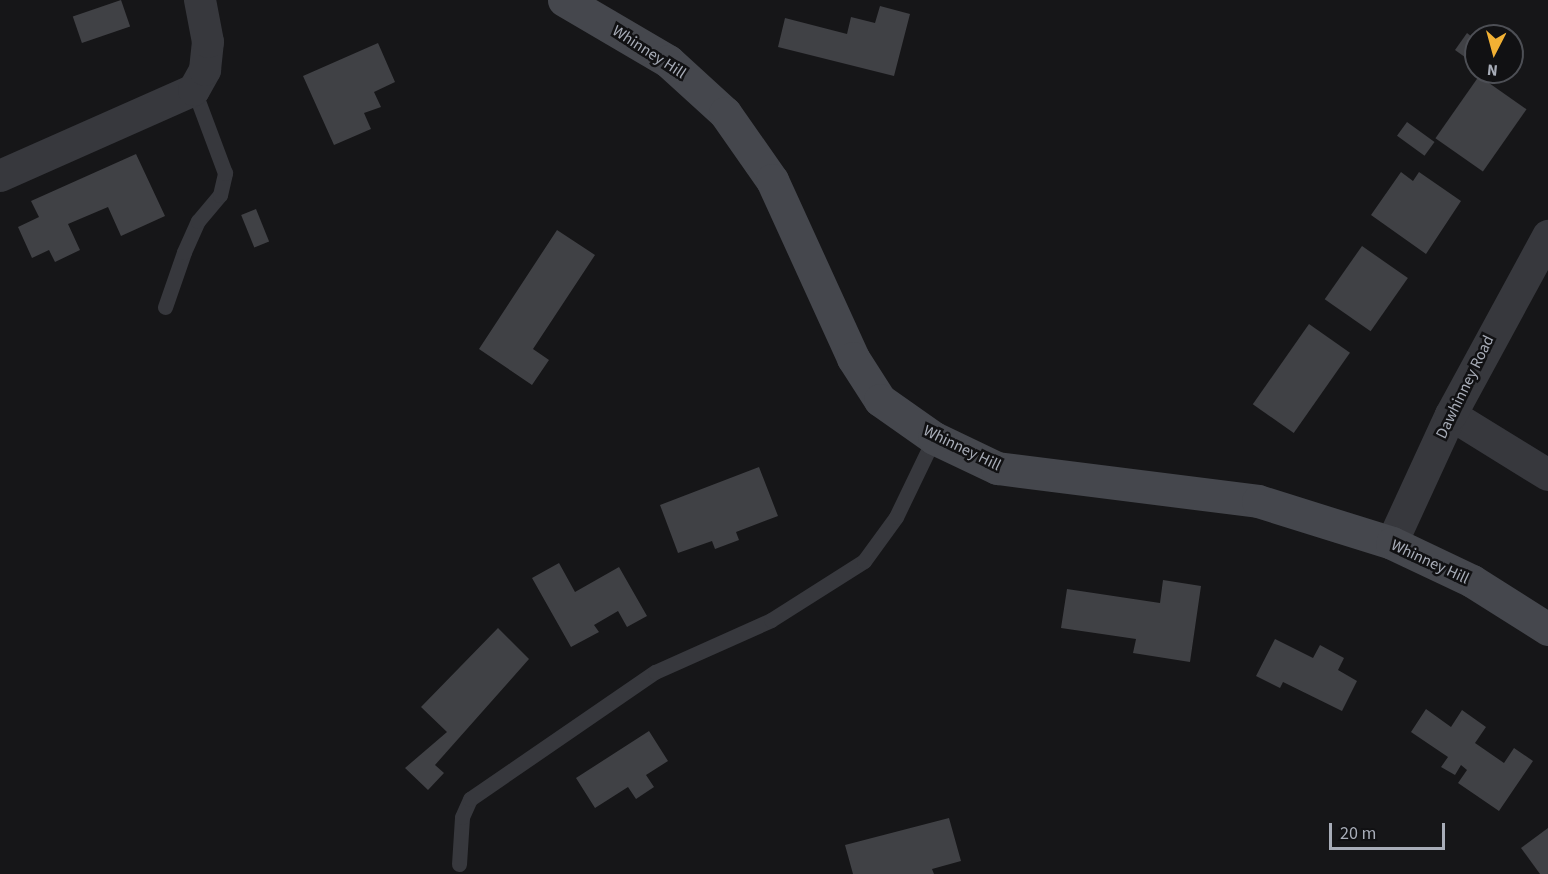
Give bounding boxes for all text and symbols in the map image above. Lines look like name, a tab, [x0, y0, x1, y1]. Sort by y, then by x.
street label: Whinney Hill	[609, 21, 689, 83]
north arrow	[1464, 24, 1524, 84]
text: N	[1486, 58, 1499, 81]
street label: Dawhinney Road	[1432, 332, 1498, 442]
street label: Whinney Hill	[920, 421, 1004, 475]
street label: Whinney Hill	[1388, 536, 1472, 588]
scale bar	[1332, 811, 1448, 849]
text: 20 m	[1340, 821, 1376, 846]

